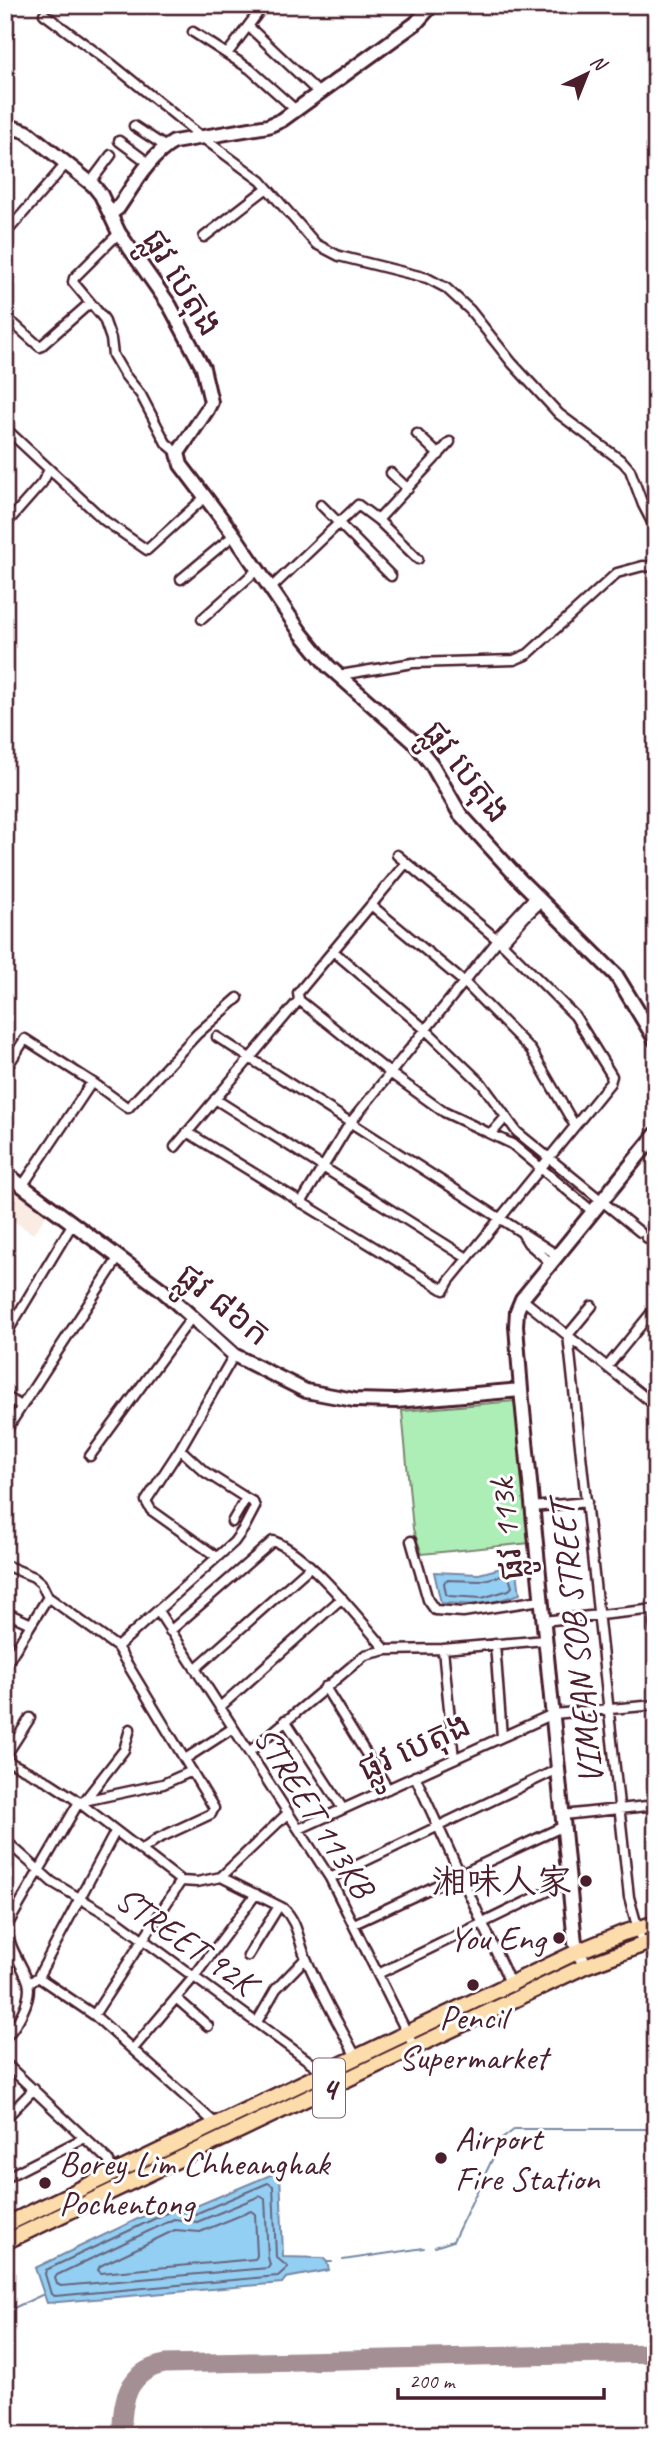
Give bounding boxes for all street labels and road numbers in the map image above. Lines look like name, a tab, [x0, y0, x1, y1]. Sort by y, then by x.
street label: ផ្លូវ បេតុង	[125, 220, 233, 349]
street label: ផ្លូវ បេតុង	[406, 711, 521, 837]
street label: ផ្លូវ ៨៦ក	[162, 1253, 280, 1363]
street label: ផ្លូវ 113k	[478, 1473, 543, 1583]
street label: VIMEAN SOB STREET	[538, 1491, 614, 1786]
street label: ផ្លូវ បេតុង	[351, 1702, 481, 1799]
street label: STREET 113KB	[244, 1718, 387, 1909]
street label: STREET 92K	[107, 1876, 270, 2009]
road number: 4	[313, 2058, 345, 2118]

